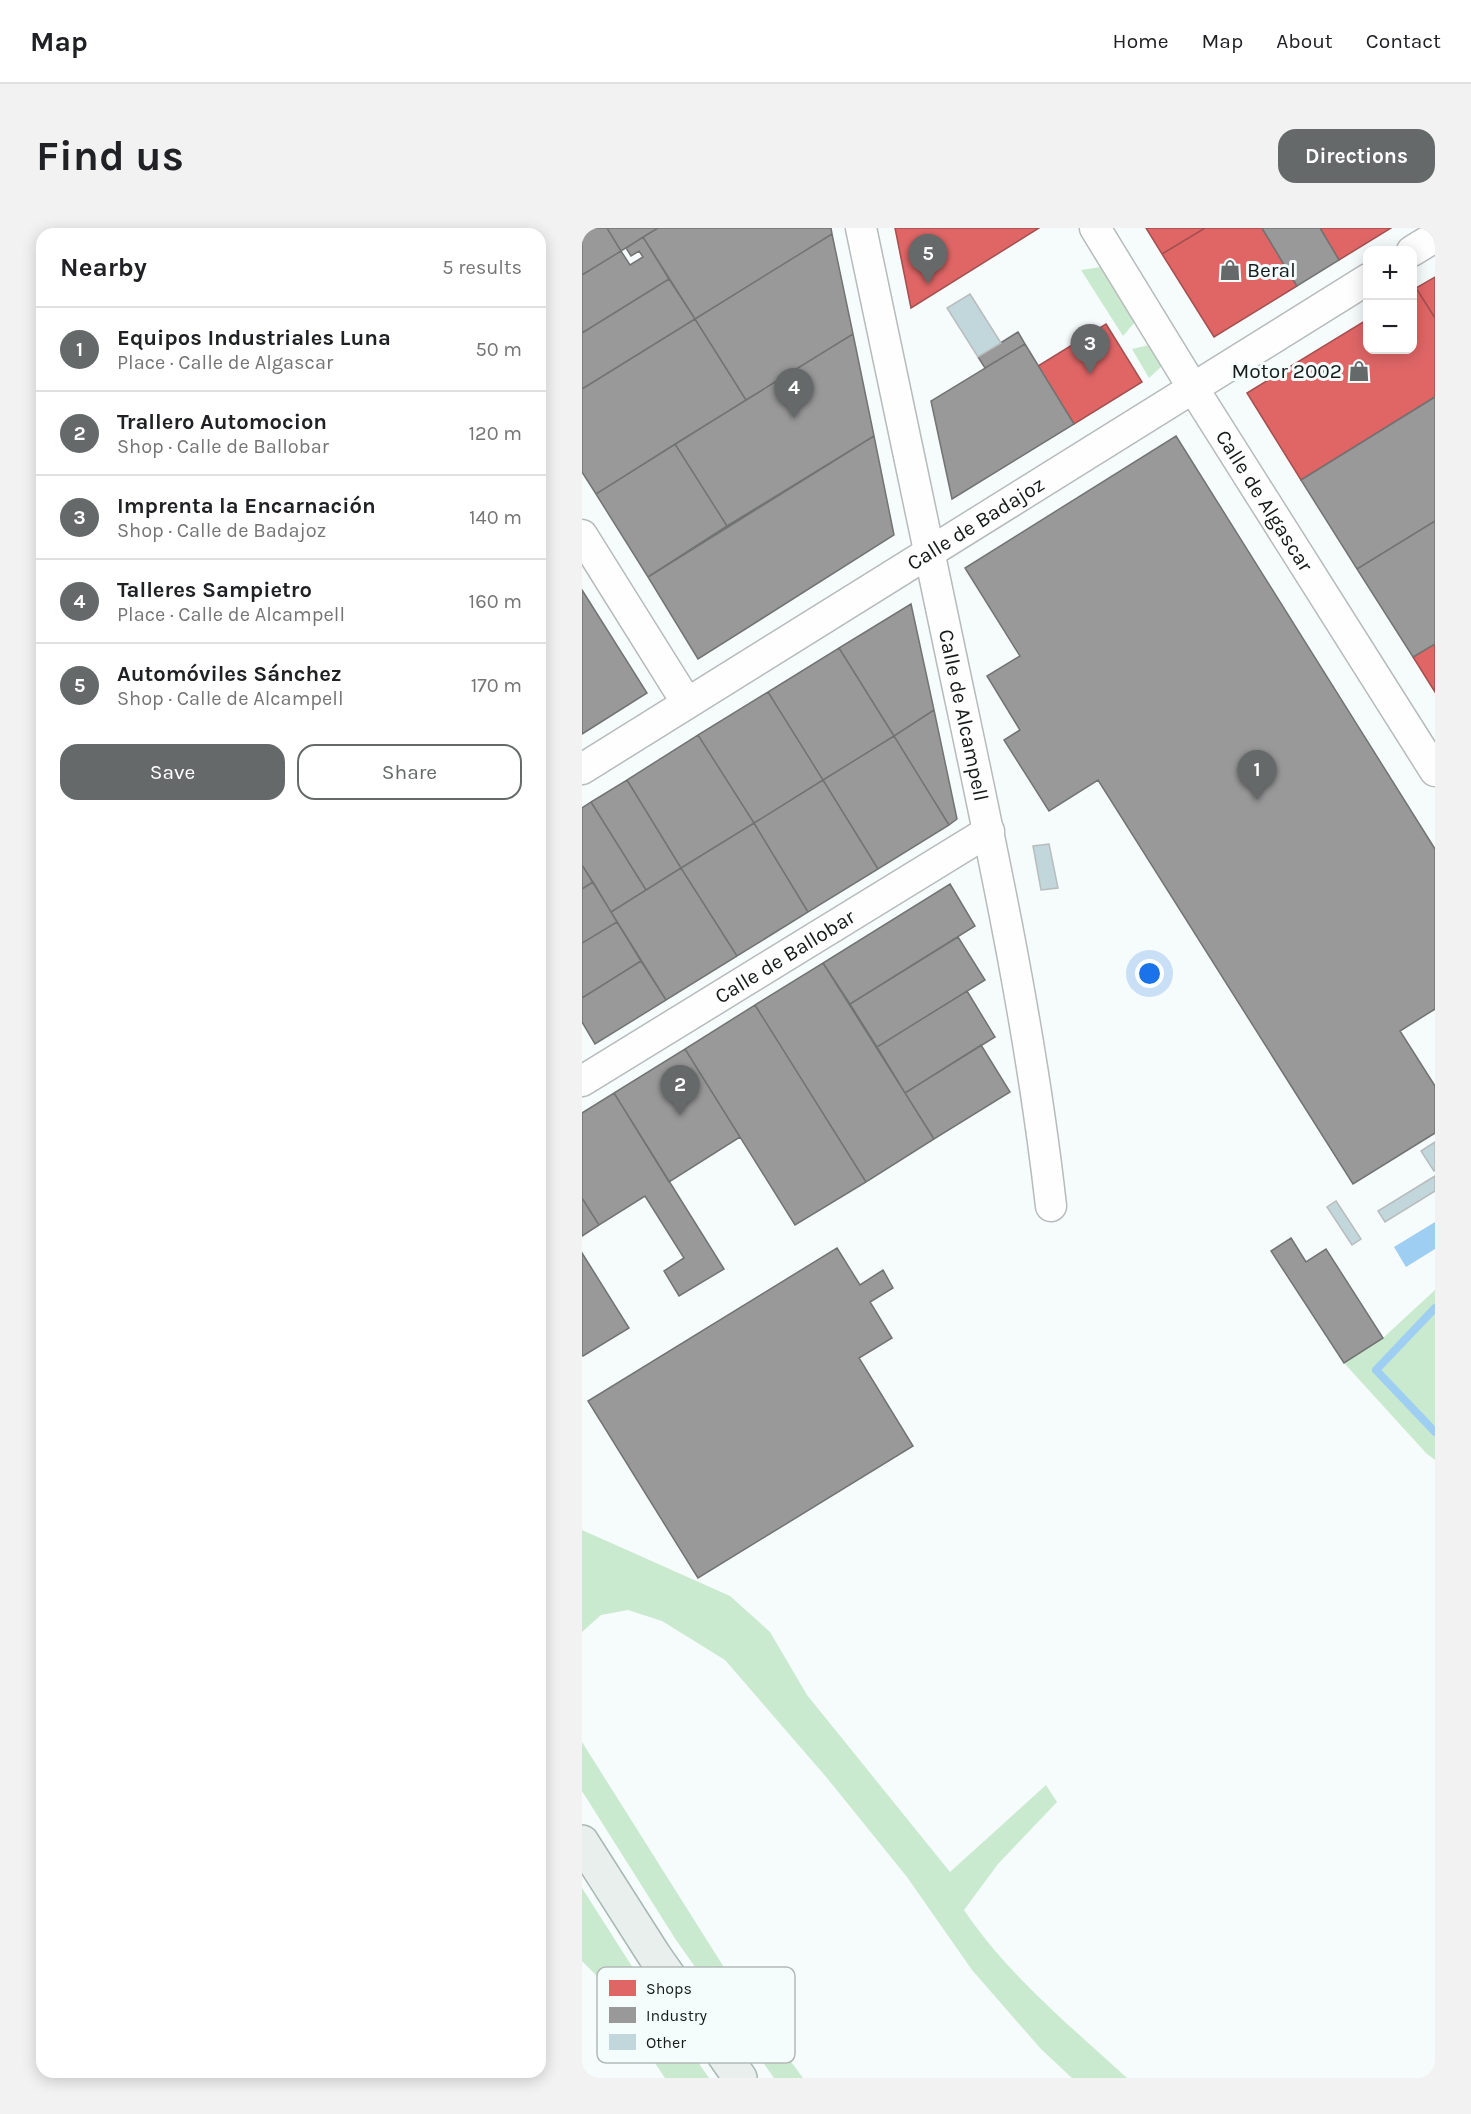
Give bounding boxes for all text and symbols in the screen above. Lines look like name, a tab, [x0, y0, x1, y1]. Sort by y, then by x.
text: Map	[30, 25, 88, 58]
text: Home	[1113, 29, 1169, 53]
text: Map	[1202, 29, 1243, 53]
text: About	[1276, 29, 1333, 53]
text: Contact	[1366, 29, 1441, 53]
button: Directions	[1278, 129, 1435, 183]
text: Find us	[36, 131, 184, 181]
pin: 5	[908, 235, 948, 284]
map controls	[1363, 246, 1417, 354]
button: +	[1363, 246, 1417, 300]
text: Nearby	[60, 252, 147, 283]
text: 5 results	[442, 256, 522, 279]
shop icon: Beral	[1218, 258, 1242, 282]
place label: Beral	[1247, 258, 1296, 282]
button: −	[1363, 300, 1417, 354]
pin: 3	[1070, 324, 1110, 374]
text: Equipos Industriales Luna	[117, 325, 391, 351]
text: 1	[76, 338, 83, 361]
text: 50 m	[475, 338, 522, 361]
text: Place · Calle de Algascar	[117, 351, 333, 374]
place label: Motor 2002	[1232, 359, 1342, 383]
shop icon: Motor 2002	[1347, 359, 1371, 383]
pin: 4	[774, 368, 814, 418]
text: Trallero Automocion	[117, 409, 327, 435]
text: 2	[73, 422, 86, 445]
text: 120 m	[468, 422, 522, 445]
street label: Calle de Algascar	[1211, 426, 1318, 576]
text: Shop · Calle de Ballobar	[117, 435, 329, 458]
street label: Calle de Badajoz	[903, 472, 1049, 575]
text: Imprenta la Encarnación	[117, 493, 376, 519]
text: 3	[73, 506, 86, 529]
text: 140 m	[469, 506, 522, 529]
text: Shop · Calle de Badajoz	[117, 519, 326, 542]
text: Talleres Sampietro	[117, 577, 312, 603]
text: 4	[74, 590, 85, 613]
text: 160 m	[469, 590, 522, 613]
text: Place · Calle de Alcampell	[117, 603, 345, 626]
street label: Calle de Alcampell	[934, 627, 994, 803]
text: Automóviles Sánchez	[117, 661, 342, 687]
text: 5	[74, 674, 85, 697]
text: 170 m	[471, 674, 522, 697]
text: Shop · Calle de Alcampell	[117, 687, 344, 710]
button: Save	[60, 744, 285, 800]
button: Share	[297, 744, 522, 800]
pin: 1	[1238, 750, 1276, 800]
street label: Calle de Ballobar	[710, 904, 859, 1008]
your location	[1135, 959, 1164, 988]
pin: 2	[660, 1066, 700, 1115]
legend	[597, 1967, 795, 2063]
text: Shops	[646, 1979, 692, 1998]
text: Industry	[646, 2006, 708, 2025]
text: Other	[646, 2033, 686, 2052]

